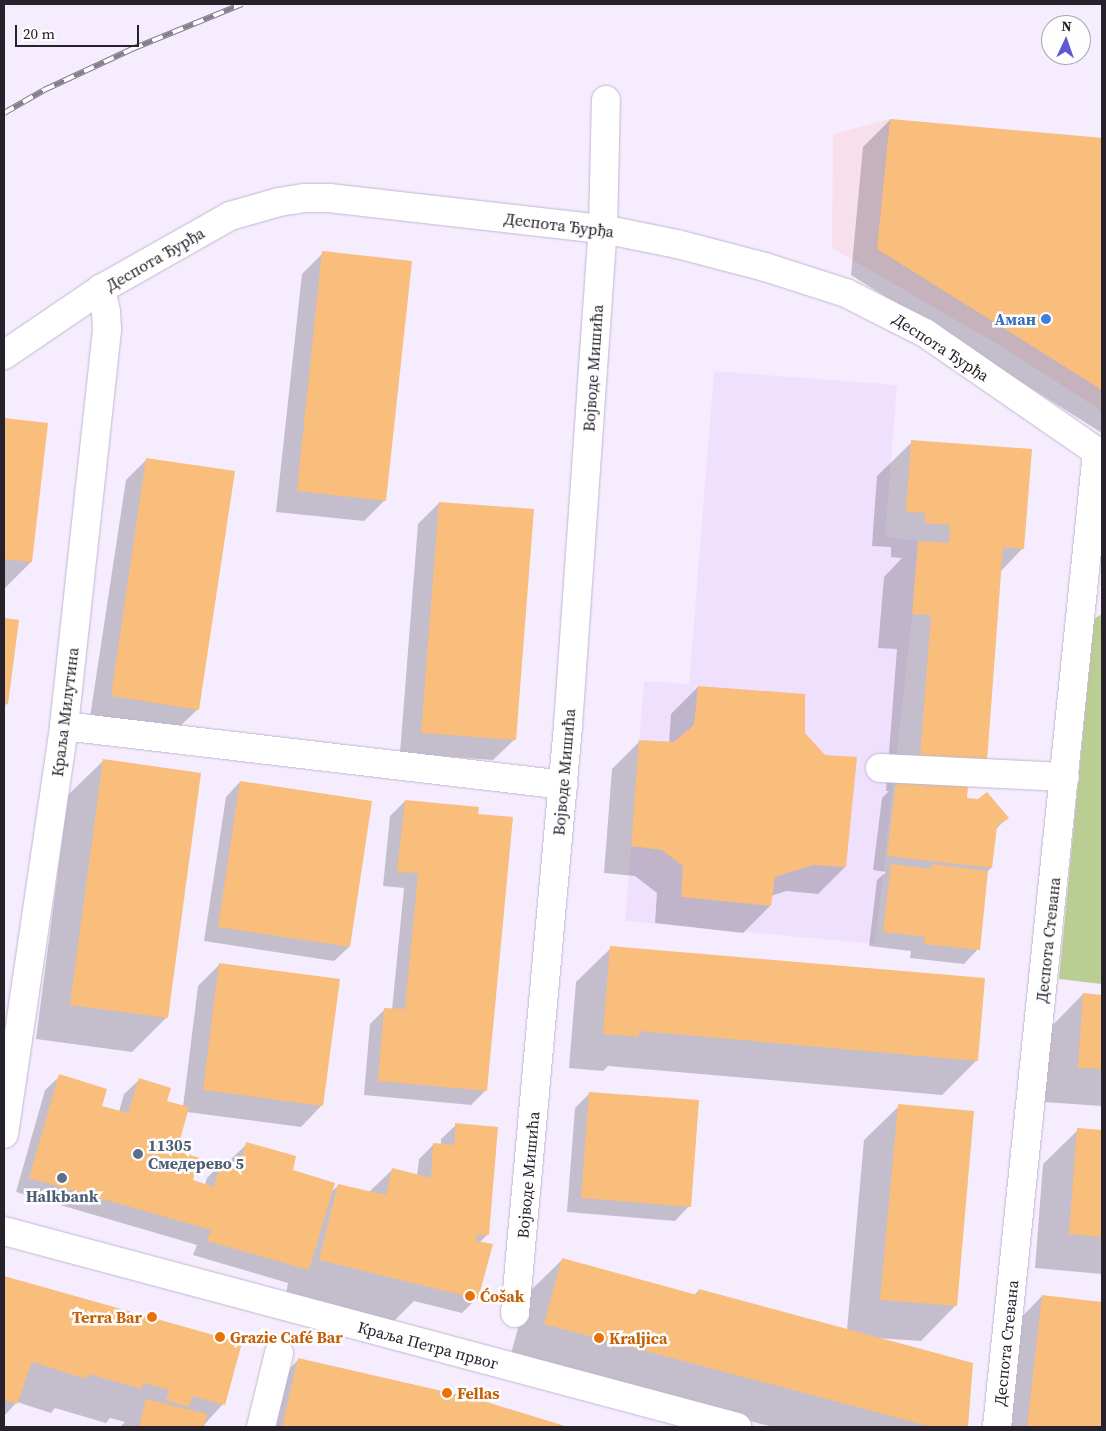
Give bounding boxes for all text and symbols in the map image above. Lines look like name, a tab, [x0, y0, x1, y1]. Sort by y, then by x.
scale bar	[18, 15, 141, 47]
north arrow	[1041, 15, 1091, 65]
text: N	[1061, 16, 1072, 36]
text: 20 m	[23, 23, 55, 44]
street label: Деспота Ђурђа	[503, 209, 615, 241]
street label: Деспота Ђурђа	[102, 223, 208, 295]
street label: Војводе Мишића	[579, 304, 607, 432]
street label: Деспота Ђурђа	[889, 309, 993, 385]
place label: Аман	[995, 309, 1036, 329]
marker: Аман	[1040, 313, 1052, 325]
street label: Краља Милутина	[48, 646, 82, 778]
street label: Војводе Мишића	[549, 708, 579, 836]
street label: Деспота Стевана	[1032, 876, 1064, 1004]
street label: Војводе Мишића	[513, 1111, 543, 1239]
place label: 11305 Смедерево 5	[148, 1135, 244, 1173]
marker: 11305 Смедерево 5	[132, 1148, 144, 1160]
marker: Halkbank	[56, 1172, 68, 1184]
place label: Halkbank	[26, 1186, 98, 1206]
street label: Деспота Стевана	[990, 1279, 1022, 1407]
place label: Ćošak	[480, 1286, 524, 1306]
marker: Ćošak	[464, 1290, 476, 1302]
place label: Terra Bar	[72, 1307, 142, 1327]
marker: Terra Bar	[146, 1311, 158, 1323]
street label: Краља Петра првог	[356, 1317, 500, 1373]
place label: Grazie Café Bar	[230, 1327, 343, 1347]
place label: Kraljica	[609, 1328, 667, 1348]
marker: Grazie Café Bar	[214, 1331, 226, 1343]
marker: Kraljica	[593, 1332, 605, 1344]
place label: Fellas	[457, 1383, 499, 1403]
marker: Fellas	[441, 1387, 453, 1399]

